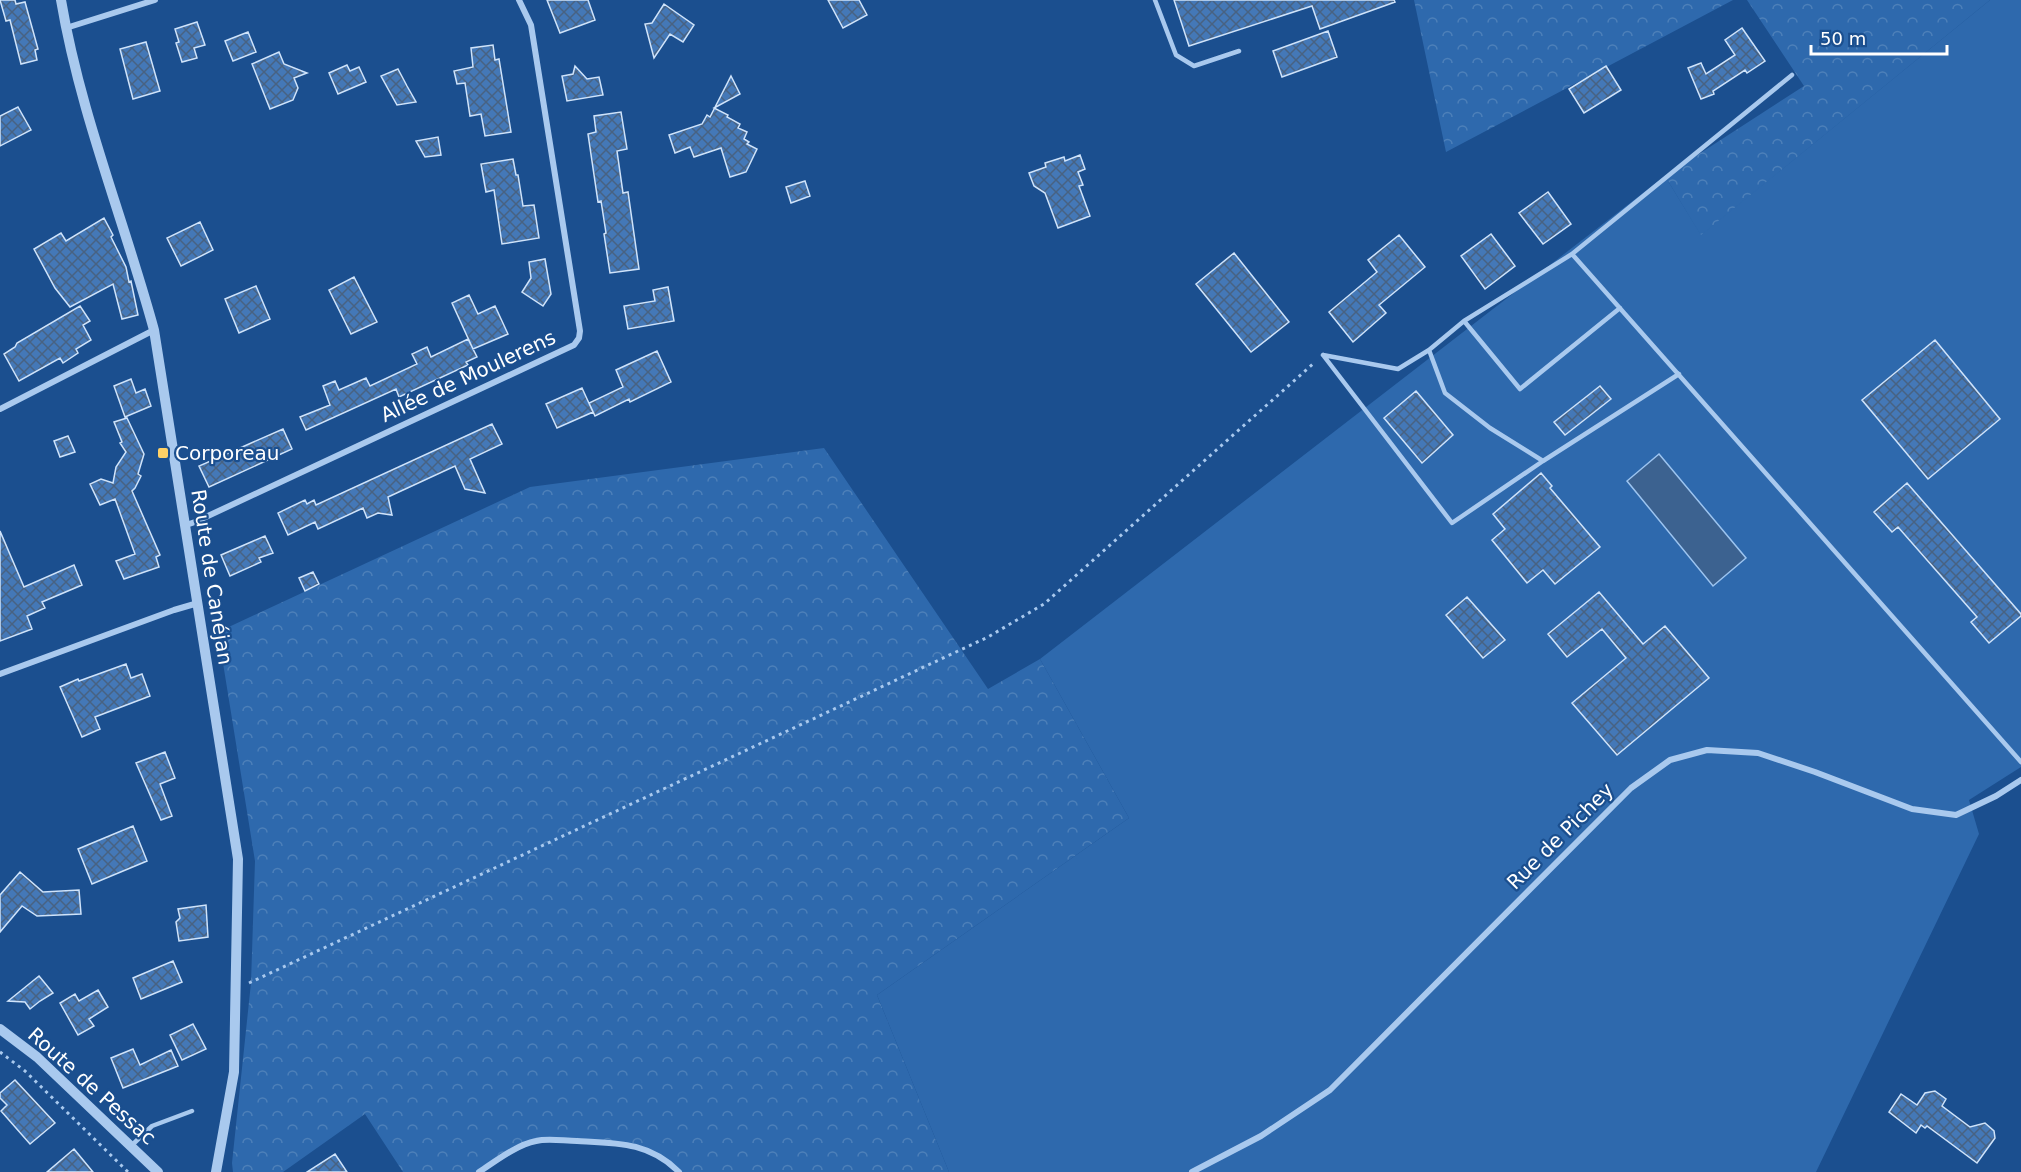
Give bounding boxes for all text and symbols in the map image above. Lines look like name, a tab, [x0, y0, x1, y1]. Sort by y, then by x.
scale bar	[1811, 18, 1948, 56]
text: 50 m	[1820, 28, 1866, 49]
street label: Allée de Moulerens	[377, 325, 559, 427]
place label: Corporeau	[175, 441, 279, 465]
marker: Corporeau	[156, 446, 170, 460]
street label: Route de Canéjan	[186, 487, 238, 667]
street label: Rue de Pichey	[1502, 778, 1618, 894]
street label: Route de Pessac	[23, 1022, 161, 1150]

